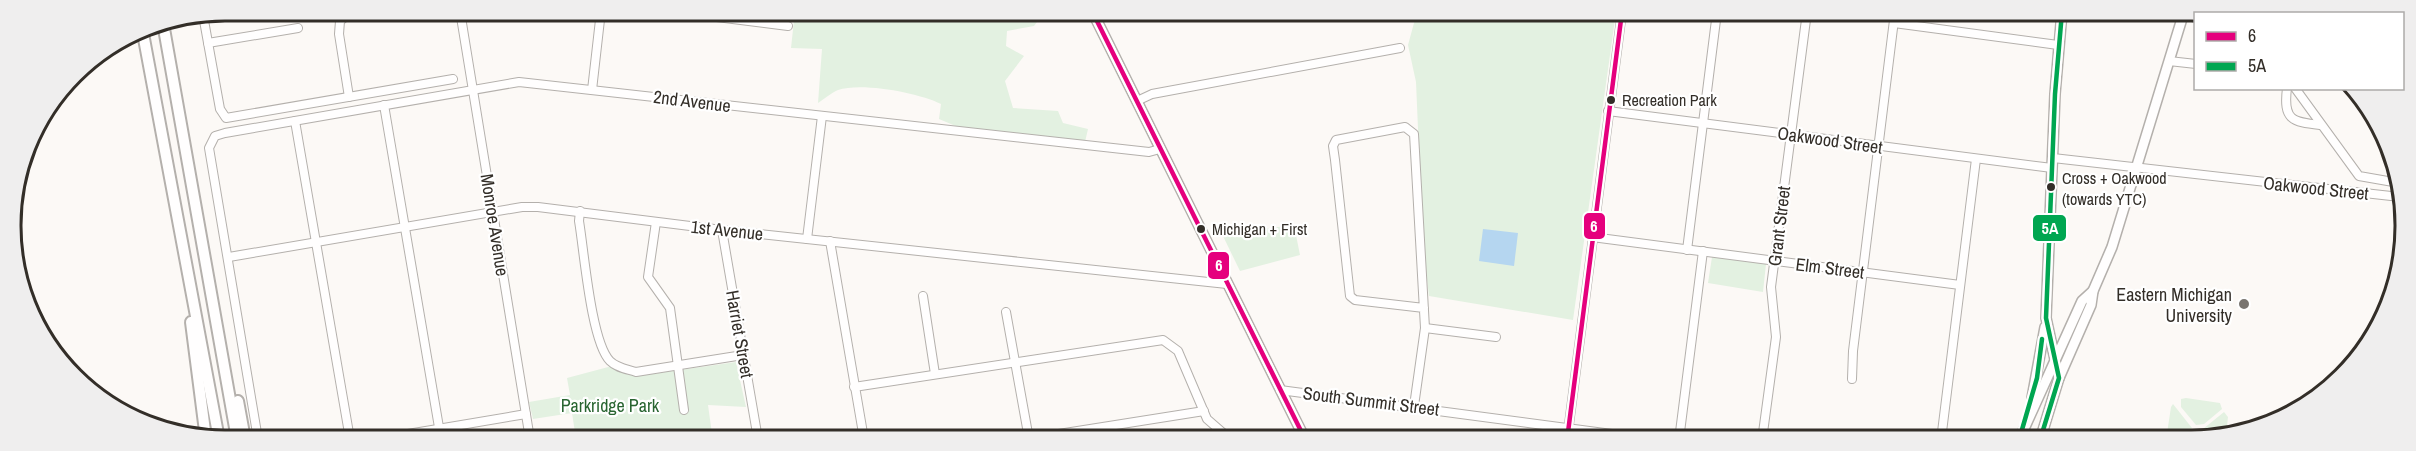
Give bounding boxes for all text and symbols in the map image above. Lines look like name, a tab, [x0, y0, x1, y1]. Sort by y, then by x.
legend	[2194, 12, 2404, 90]
text: 6	[2248, 23, 2256, 48]
text: 5A	[2248, 53, 2266, 78]
street label: 2nd Avenue	[652, 84, 732, 118]
place label: Recreation Park	[1622, 89, 1717, 111]
marker: Recreation Park	[1605, 94, 1617, 106]
street label: Oakwood Street	[1776, 120, 1884, 160]
place label: Cross + Oakwood (towards YTC)	[2062, 167, 2167, 210]
street label: Oakwood Street	[2262, 170, 2370, 206]
street label: Monroe Avenue	[475, 172, 515, 278]
marker: Cross + Oakwood (towards YTC)	[2045, 181, 2057, 193]
street label: Grant Street	[1762, 185, 1796, 267]
line badge: 6	[1583, 212, 1606, 240]
street label: 1st Avenue	[689, 214, 765, 246]
line badge: 5A	[2032, 214, 2067, 242]
text: 6	[1590, 215, 1598, 237]
text: 5A	[2042, 217, 2059, 239]
place label: Michigan + First	[1212, 218, 1308, 240]
marker: Michigan + First	[1195, 223, 1207, 235]
line badge: 6	[1207, 251, 1230, 280]
street label: Elm Street	[1794, 251, 1866, 285]
text: 6	[1215, 254, 1223, 276]
place label: Eastern Michigan University	[2116, 282, 2233, 328]
street label: Harriet Street	[720, 288, 760, 380]
marker: Eastern Michigan University	[2237, 297, 2251, 311]
street label: South Summit Street	[1301, 380, 1441, 422]
park label: Parkridge Park	[561, 393, 660, 418]

